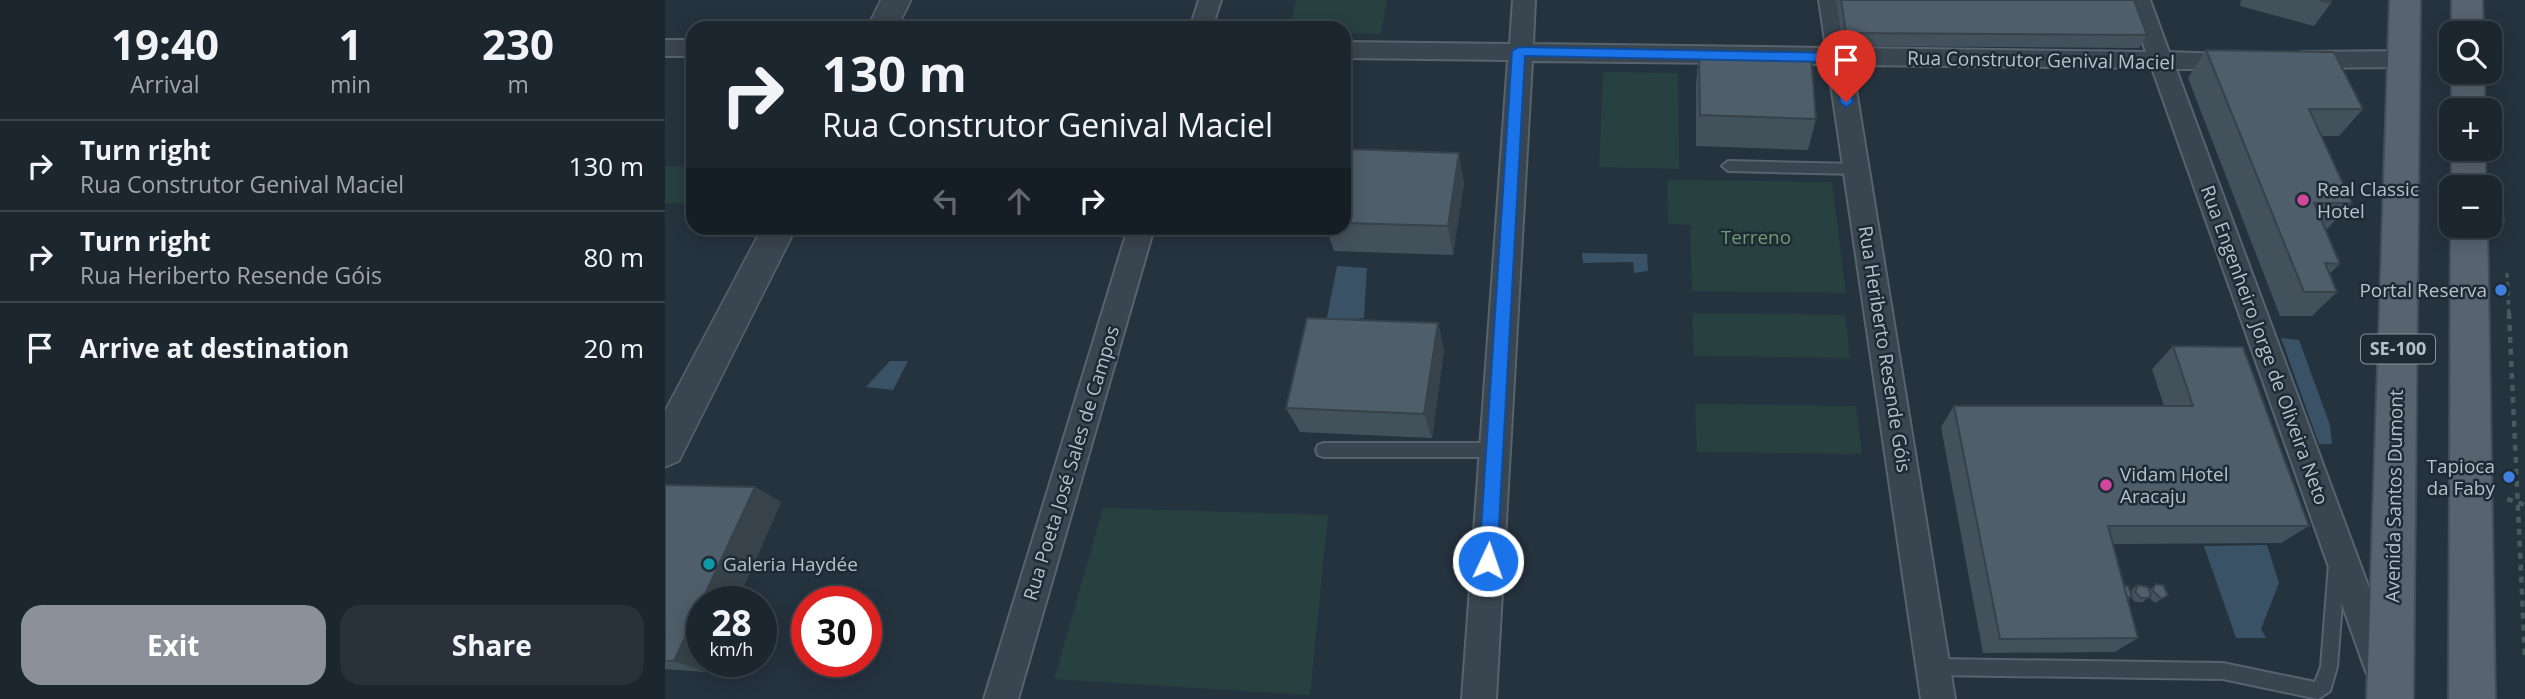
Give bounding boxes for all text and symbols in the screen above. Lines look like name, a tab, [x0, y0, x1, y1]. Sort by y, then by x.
text: 19:40	[111, 15, 219, 72]
text: 1	[338, 15, 363, 72]
text: 230	[482, 15, 554, 72]
map controls	[2439, 21, 2502, 238]
button: search	[2439, 21, 2502, 84]
pin	[1816, 30, 1876, 102]
text: 130 m	[822, 40, 967, 106]
icon: arrive	[1827, 41, 1865, 79]
street label: Rua Construtor Genival Maciel	[1907, 45, 2175, 75]
icon: right	[707, 49, 798, 140]
text: Arrival	[130, 68, 200, 100]
text: min	[330, 68, 371, 100]
text: m	[507, 68, 529, 100]
button: +	[2439, 98, 2502, 161]
text: Rua Construtor Genival Maciel	[822, 103, 1273, 146]
text: Turn right	[80, 132, 211, 168]
icon: right	[21, 147, 59, 185]
text: 130 m	[569, 148, 644, 184]
text: Rua Construtor Genival Maciel	[80, 168, 404, 200]
button: −	[2439, 175, 2502, 238]
place label: Real Classic Hotel	[2317, 176, 2419, 224]
icon: left	[927, 182, 965, 220]
icon: ahead	[1000, 182, 1038, 220]
icon: right	[1073, 182, 1111, 220]
street label: Rua Engenheiro Jorge de Oliveira Neto	[2195, 182, 2335, 508]
marker: Real Classic Hotel	[2295, 192, 2311, 208]
text: Turn right	[80, 223, 211, 259]
park label: Terreno	[1721, 224, 1791, 250]
street label: Rua Heriberto Resende Góis	[1853, 224, 1917, 474]
icon: right	[21, 238, 59, 276]
text: 80 m	[583, 239, 644, 275]
text: Rua Heriberto Resende Góis	[80, 259, 382, 291]
place label: Portal Reserva	[2359, 277, 2487, 303]
marker: Portal Reserva	[2493, 282, 2509, 298]
street label: Rua Poeta José Sales de Campos	[1017, 323, 1125, 603]
icon: arrive	[21, 329, 59, 367]
text: Arrive at destination	[80, 330, 349, 366]
text: 20 m	[583, 330, 644, 366]
road number: SE-100	[2361, 334, 2435, 363]
street label: Avenida Santos Dumont	[2379, 389, 2409, 603]
place label: Tapioca da Faby	[2426, 453, 2495, 501]
place label: Vidam Hotel Aracaju	[2120, 461, 2229, 509]
marker: Tapioca da Faby	[2501, 469, 2517, 485]
marker: Vidam Hotel Aracaju	[2098, 477, 2114, 493]
position arrow	[1451, 524, 1525, 598]
place label: Galeria Haydée	[723, 551, 858, 577]
marker: Galeria Haydée	[701, 556, 717, 572]
speed limit sign: 30	[791, 586, 882, 677]
text: 28	[711, 599, 752, 646]
button: Exit	[21, 605, 326, 685]
button: Share	[340, 605, 644, 685]
text: km/h	[710, 637, 753, 661]

